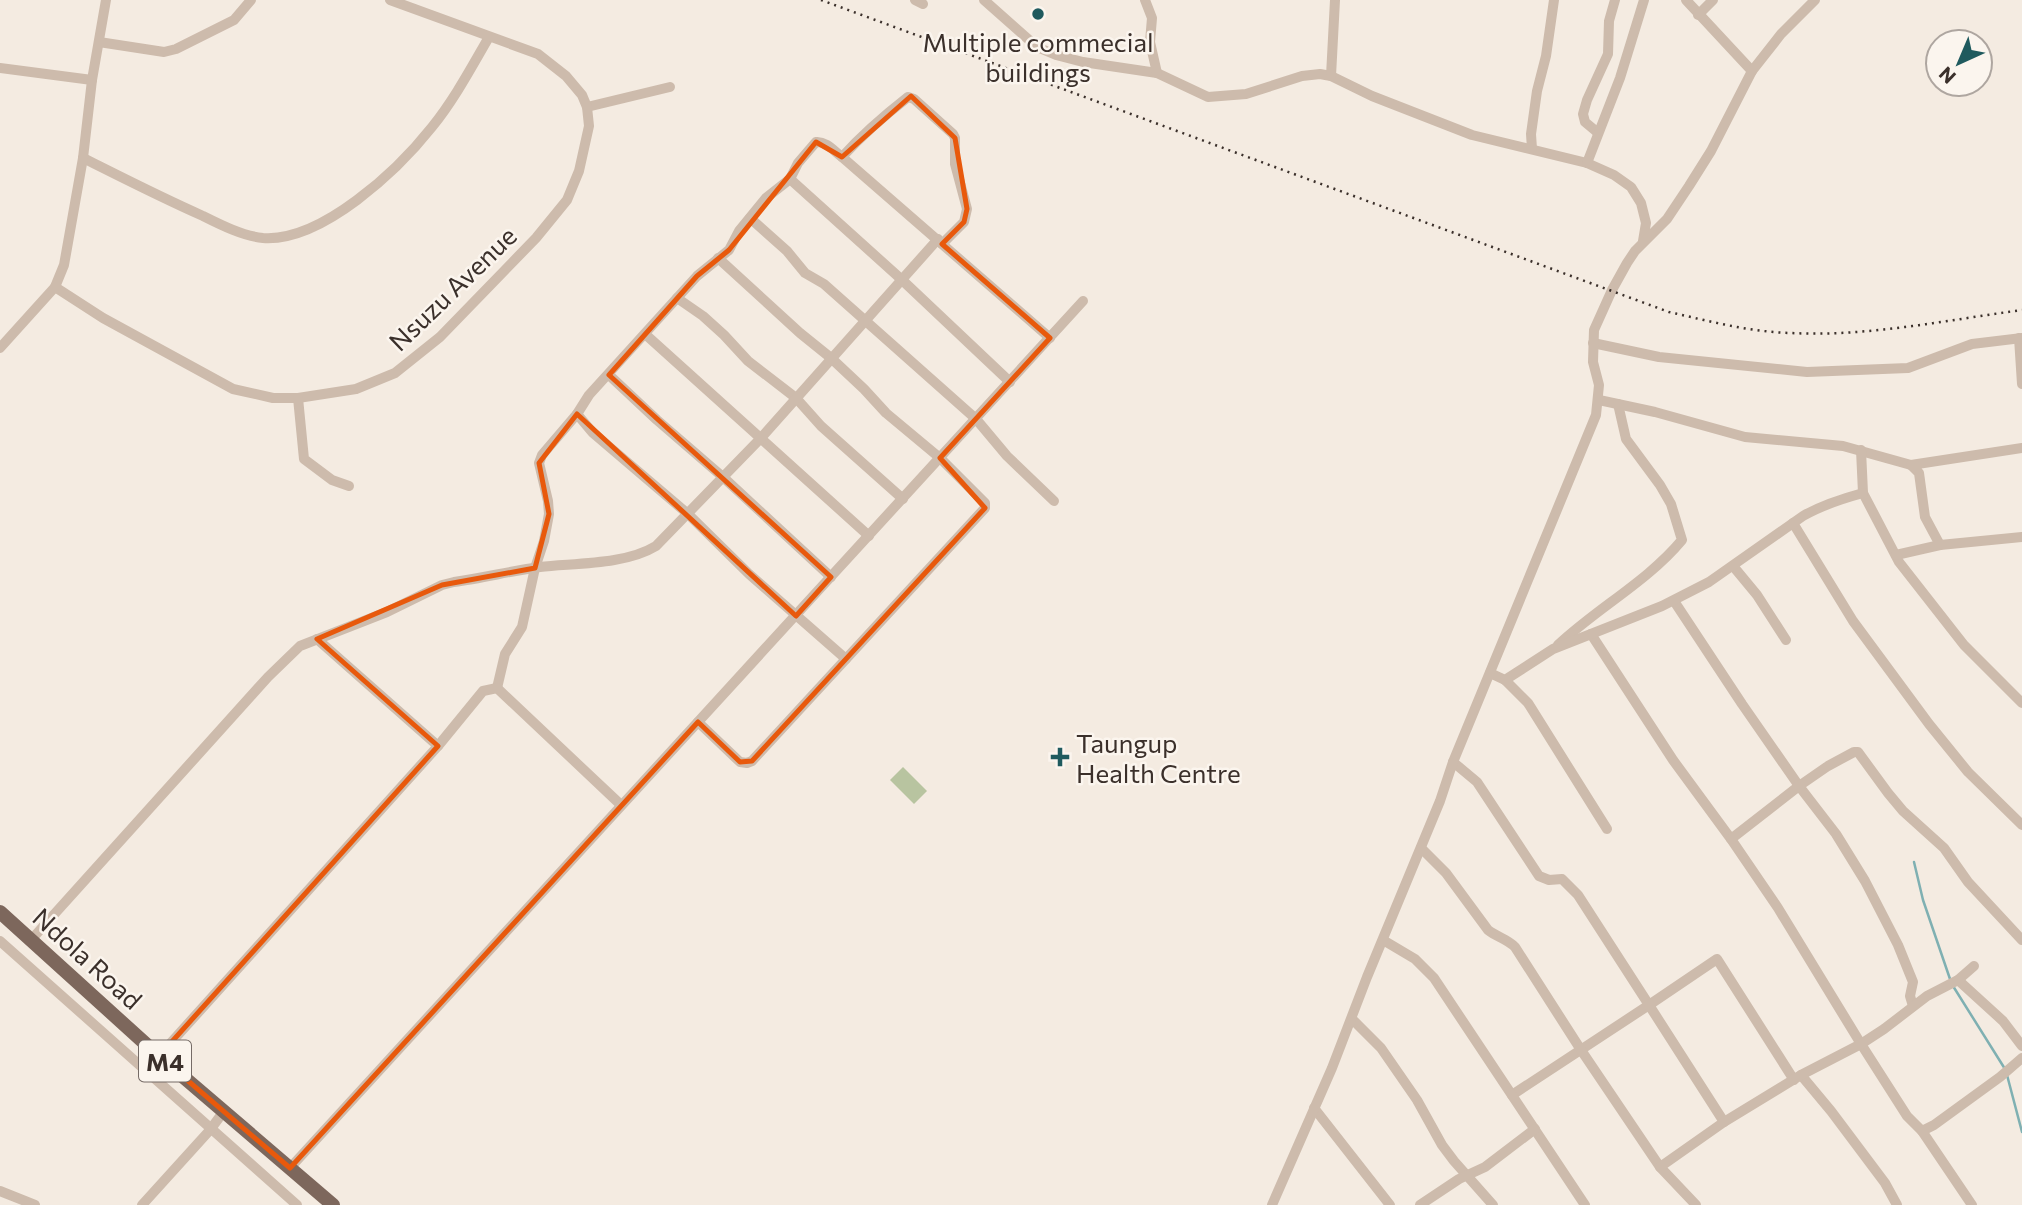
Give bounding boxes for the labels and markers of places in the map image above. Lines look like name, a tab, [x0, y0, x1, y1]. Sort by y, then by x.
marker: Multiple commecial buildings	[1030, 6, 1046, 22]
place label: Multiple commecial buildings	[922, 26, 1154, 87]
place label: Taungup Health Centre	[1076, 727, 1241, 788]
marker: Taungup Health Centre	[1050, 747, 1070, 767]

